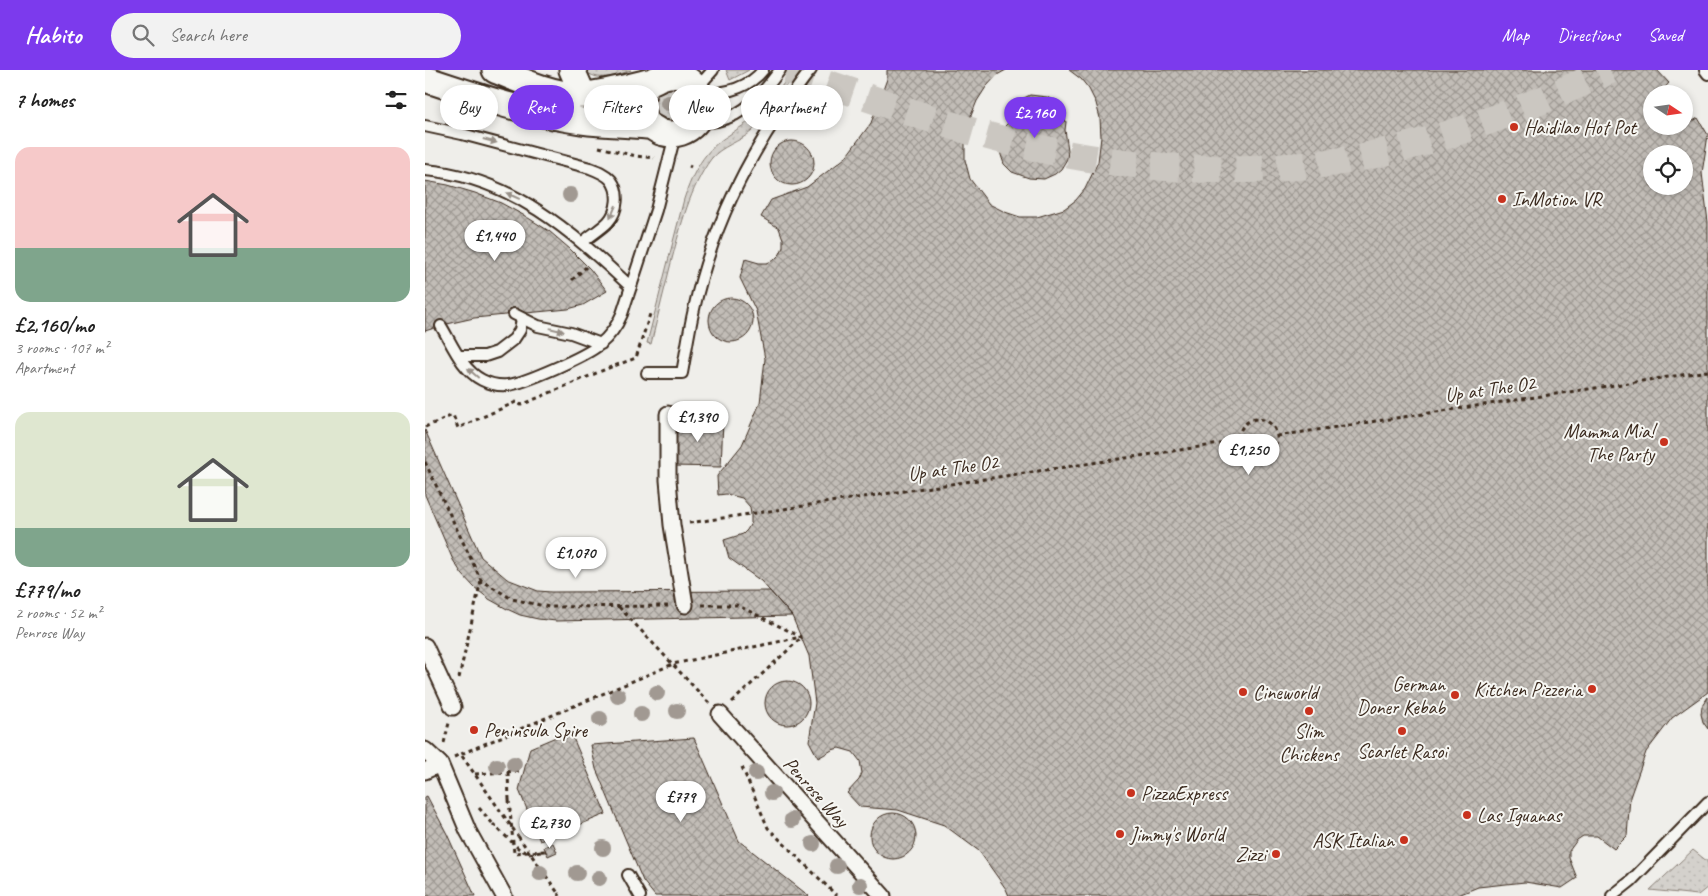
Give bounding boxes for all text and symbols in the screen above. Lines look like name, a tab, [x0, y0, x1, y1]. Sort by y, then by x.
search box	[111, 13, 461, 58]
text: Habito	[25, 20, 81, 50]
icon: search	[129, 21, 157, 49]
text: Search here	[169, 23, 247, 47]
text: Map	[1502, 24, 1529, 46]
text: Directions	[1557, 24, 1620, 46]
text: Saved	[1648, 24, 1683, 46]
chip: Buy	[440, 85, 498, 130]
chip: Rent	[508, 85, 574, 130]
chip: Filters	[584, 85, 659, 130]
chip: New	[669, 85, 731, 130]
chip: Apartment	[741, 85, 843, 130]
north arrow	[1643, 85, 1693, 135]
map controls	[1643, 85, 1693, 195]
icon: filters	[382, 86, 410, 114]
text: 7 homes	[15, 87, 74, 113]
pin: £2,160	[994, 97, 1076, 139]
text: £2,160	[1015, 103, 1055, 123]
place label: Haidilao Hot Pot	[1524, 115, 1638, 140]
marker: Haidilao Hot Pot	[1508, 121, 1520, 133]
one-way arrow	[482, 138, 497, 146]
button: locate	[1643, 145, 1693, 195]
icon: home	[168, 180, 258, 270]
place label: InMotion VR	[1512, 187, 1603, 212]
one-way arrow	[506, 192, 520, 200]
marker: InMotion VR	[1496, 193, 1508, 205]
one-way arrow	[608, 205, 616, 219]
pin: £1,440	[454, 220, 536, 262]
text: £1,440	[475, 226, 515, 246]
text: £2,160/mo	[15, 312, 94, 338]
one-way arrow	[549, 326, 564, 334]
text: 3 rooms · 107 m²	[15, 338, 109, 358]
text: Apartment	[15, 358, 74, 378]
one-way arrow	[468, 367, 480, 379]
street label: Up at The O2	[1443, 370, 1539, 408]
pin: £1,390	[657, 400, 739, 443]
text: £1,390	[679, 407, 717, 427]
place label: Mamma Mia! The Party	[1563, 419, 1658, 467]
pin: £1,250	[1208, 434, 1290, 476]
marker: Mamma Mia! The Party	[1658, 436, 1670, 448]
text: £1,250	[1230, 440, 1268, 460]
icon: home	[168, 445, 258, 535]
street label: Up at The O2	[906, 449, 1002, 487]
pin: £1,070	[535, 536, 617, 579]
text: £1,070	[556, 543, 596, 563]
text: £779/mo	[15, 577, 79, 603]
text: 2 rooms · 52 m²	[15, 603, 101, 623]
text: Penrose Way	[15, 623, 84, 643]
place label: German Doner Kebab	[1357, 672, 1446, 720]
place label: Kitchen Pizzeria	[1474, 677, 1584, 702]
place label: Cineworld	[1253, 680, 1321, 705]
marker: Kitchen Pizzeria	[1586, 683, 1598, 695]
marker: Cineworld	[1237, 686, 1249, 698]
marker: German Doner Kebab	[1449, 689, 1461, 701]
marker: Slim Chickens	[1303, 705, 1315, 717]
place label: Peninsula Spire	[484, 718, 589, 743]
place label: Slim Chickens	[1279, 719, 1341, 767]
marker: Peninsula Spire	[468, 724, 480, 736]
marker: Scarlet Rasoi	[1396, 725, 1408, 737]
place label: Scarlet Rasoi	[1357, 739, 1449, 764]
street label: Penrose Way	[778, 752, 856, 834]
pin: £779	[651, 780, 711, 823]
place label: PizzaExpress	[1141, 781, 1229, 806]
text: £779	[667, 787, 695, 807]
marker: PizzaExpress	[1125, 787, 1137, 799]
place label: Las Iguanas	[1477, 803, 1563, 828]
pin: £2,730	[509, 806, 591, 849]
marker: Las Iguanas	[1461, 809, 1473, 821]
text: £2,730	[530, 813, 570, 833]
place label: Jimmy's World	[1129, 822, 1227, 847]
marker: Jimmy's World	[1114, 828, 1126, 840]
place label: ASK Italian	[1312, 828, 1395, 853]
marker: ASK Italian	[1398, 834, 1410, 846]
place label: Zizzi	[1235, 842, 1268, 867]
marker: Zizzi	[1270, 848, 1282, 860]

